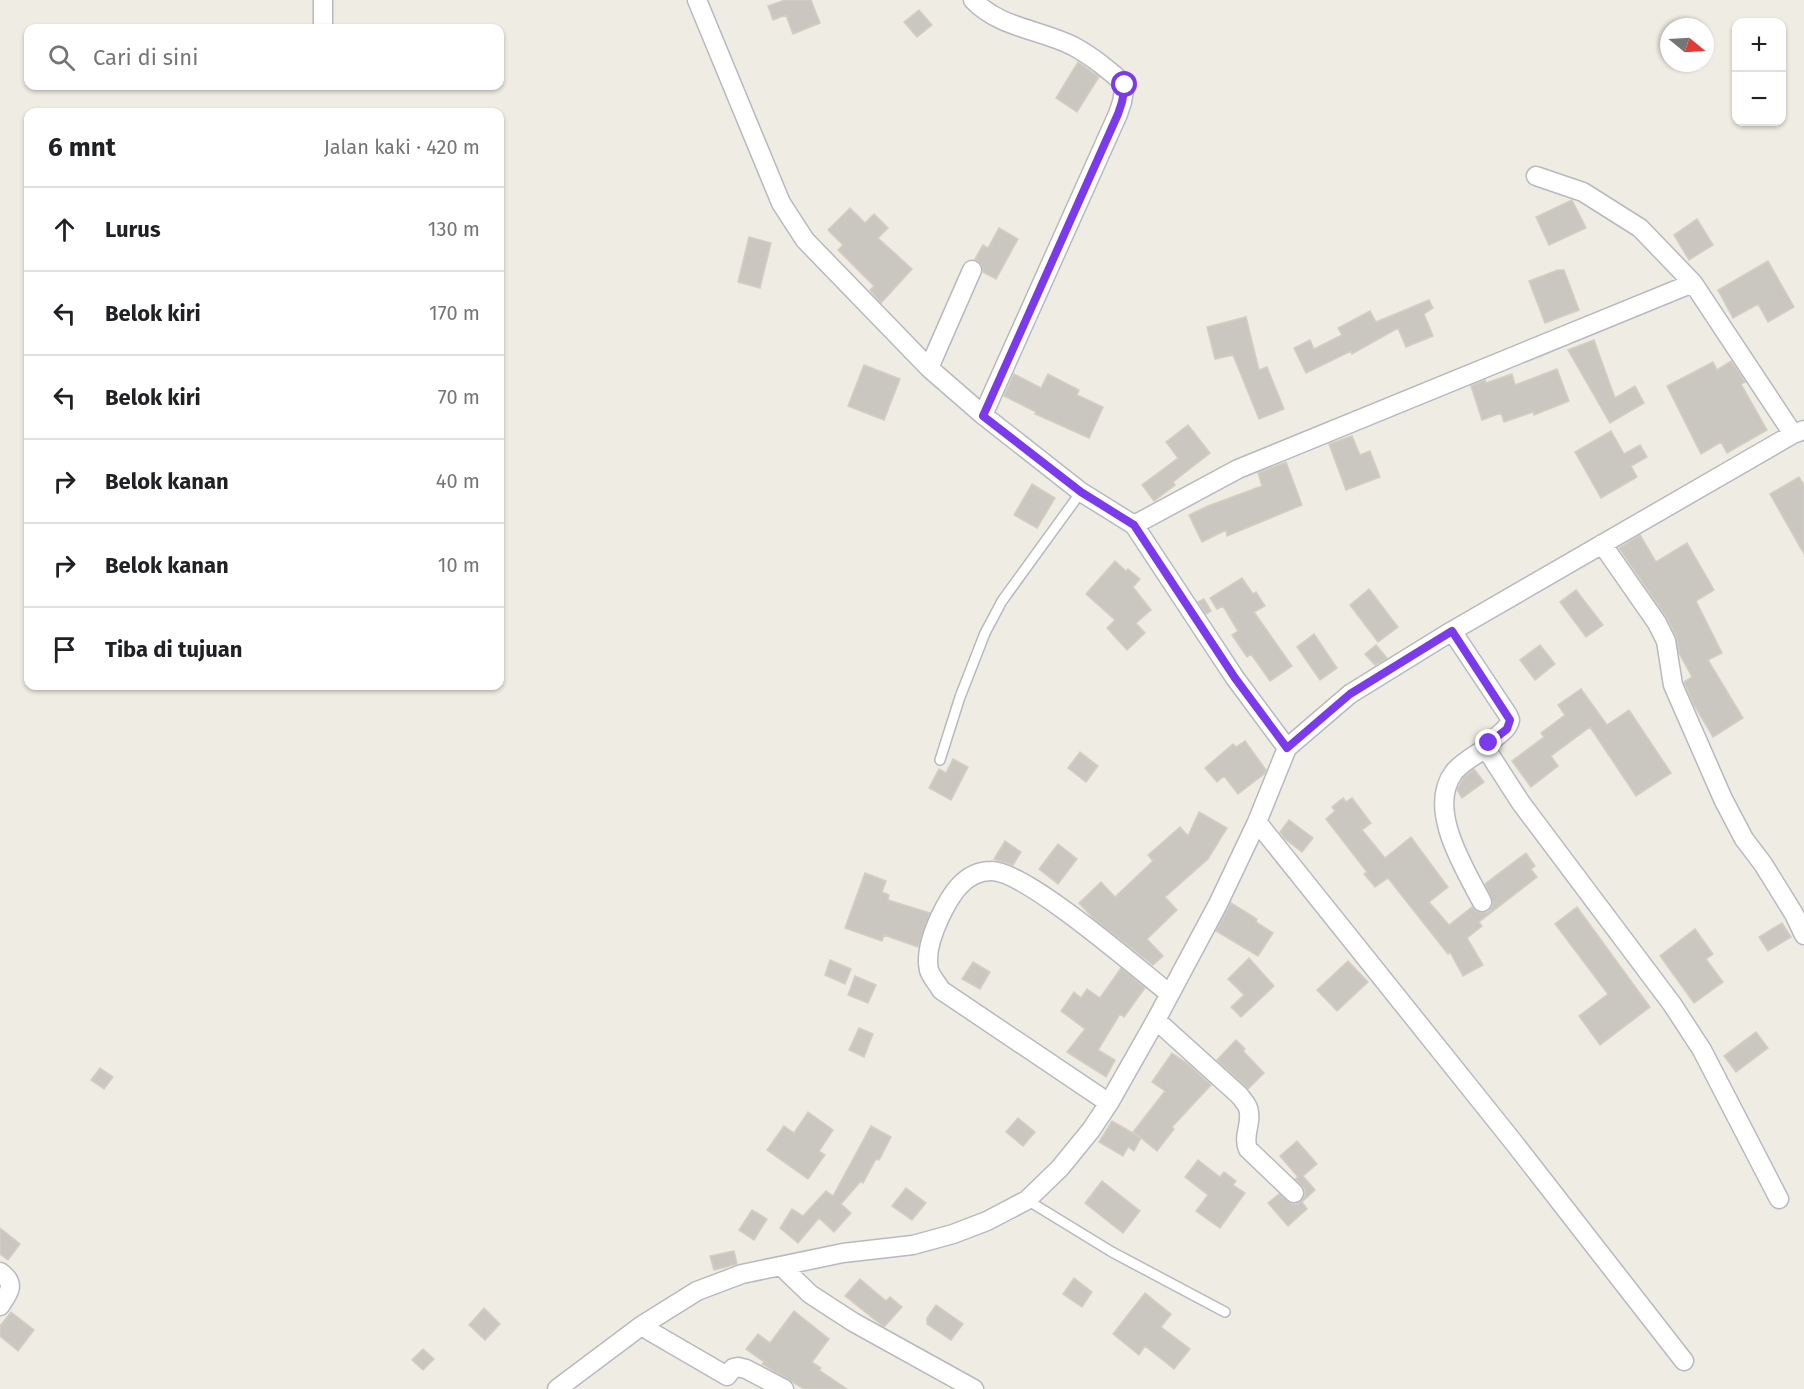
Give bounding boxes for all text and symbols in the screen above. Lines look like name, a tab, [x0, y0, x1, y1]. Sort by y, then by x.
north arrow	[1660, 18, 1714, 72]
map controls	[1732, 18, 1786, 126]
button: +	[1732, 18, 1786, 72]
search box	[24, 24, 504, 90]
icon: search	[45, 41, 78, 74]
text: Cari di sini	[93, 44, 198, 71]
route start	[1111, 71, 1137, 97]
button: −	[1732, 72, 1786, 126]
text: 6 mnt	[48, 132, 116, 163]
text: Jalan kaki · 420 m	[324, 135, 480, 159]
icon: ahead	[48, 213, 81, 246]
text: Lurus	[105, 216, 161, 243]
text: 130 m	[428, 217, 480, 241]
icon: left	[48, 297, 81, 330]
text: Belok kiri	[105, 300, 201, 327]
text: 170 m	[429, 301, 480, 325]
icon: left	[48, 381, 81, 414]
text: Belok kiri	[105, 384, 201, 411]
text: 70 m	[438, 385, 480, 409]
icon: right	[48, 465, 81, 498]
text: Belok kanan	[105, 468, 229, 495]
text: 40 m	[436, 469, 480, 493]
icon: right	[48, 549, 81, 582]
text: Belok kanan	[105, 552, 229, 579]
text: 10 m	[438, 553, 480, 577]
icon: arrive	[48, 633, 81, 666]
text: Tiba di tujuan	[105, 636, 242, 663]
route end	[1475, 729, 1501, 755]

